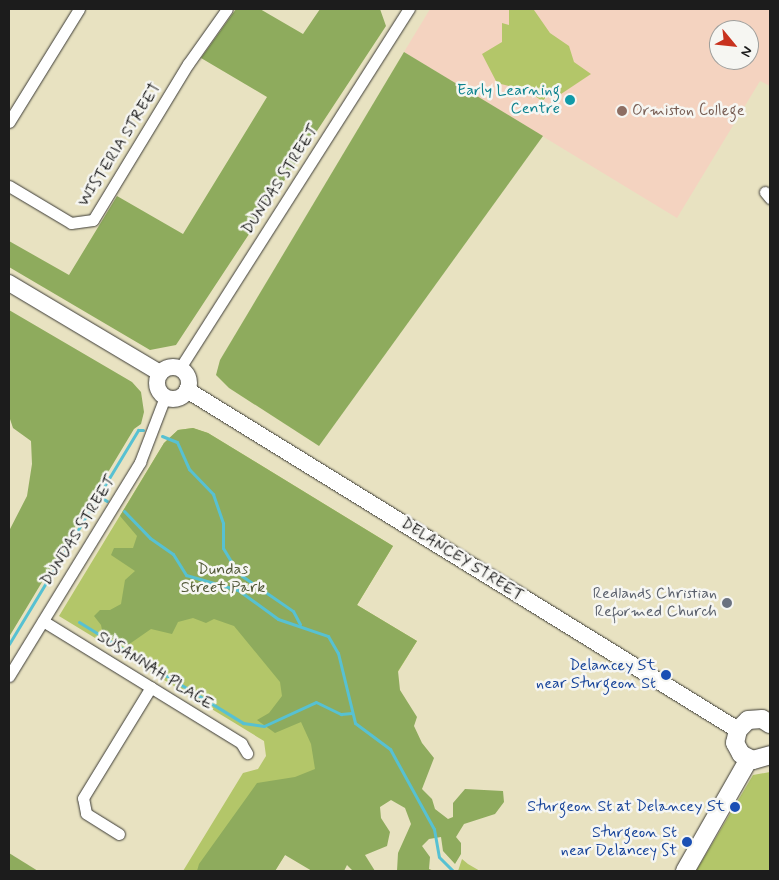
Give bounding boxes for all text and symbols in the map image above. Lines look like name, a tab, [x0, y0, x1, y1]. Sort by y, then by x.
north arrow	[709, 20, 759, 70]
text: N	[736, 43, 757, 60]
street label: WISTERIA STREET	[74, 80, 166, 210]
place label: Early Learning Centre	[457, 81, 560, 119]
marker: Early Learning Centre	[564, 94, 576, 106]
place label: Ormiston College	[632, 101, 746, 121]
marker: Ormiston College	[616, 105, 628, 117]
street label: DUNDAS STREET	[238, 121, 324, 239]
street label: DUNDAS STREET	[37, 472, 121, 590]
street label: DELANCEY STREET	[396, 514, 528, 606]
park label: Dundas Street Park	[182, 560, 264, 598]
place label: Redlands Christian Reformed Church	[593, 584, 717, 622]
marker: Redlands Christian Reformed Church	[721, 597, 733, 609]
street label: SUSANNAH PLACE	[94, 628, 216, 714]
place label: Delancey St near Sturgeon St	[536, 656, 656, 694]
marker: Delancey St near Sturgeon St	[660, 669, 672, 681]
place label: Sturgeon St at Delancey St	[531, 797, 725, 817]
marker: Sturgeon St at Delancey St	[729, 801, 741, 813]
place label: Sturgeon St near Delancey St	[559, 823, 677, 861]
marker: Sturgeon St near Delancey St	[681, 836, 693, 848]

